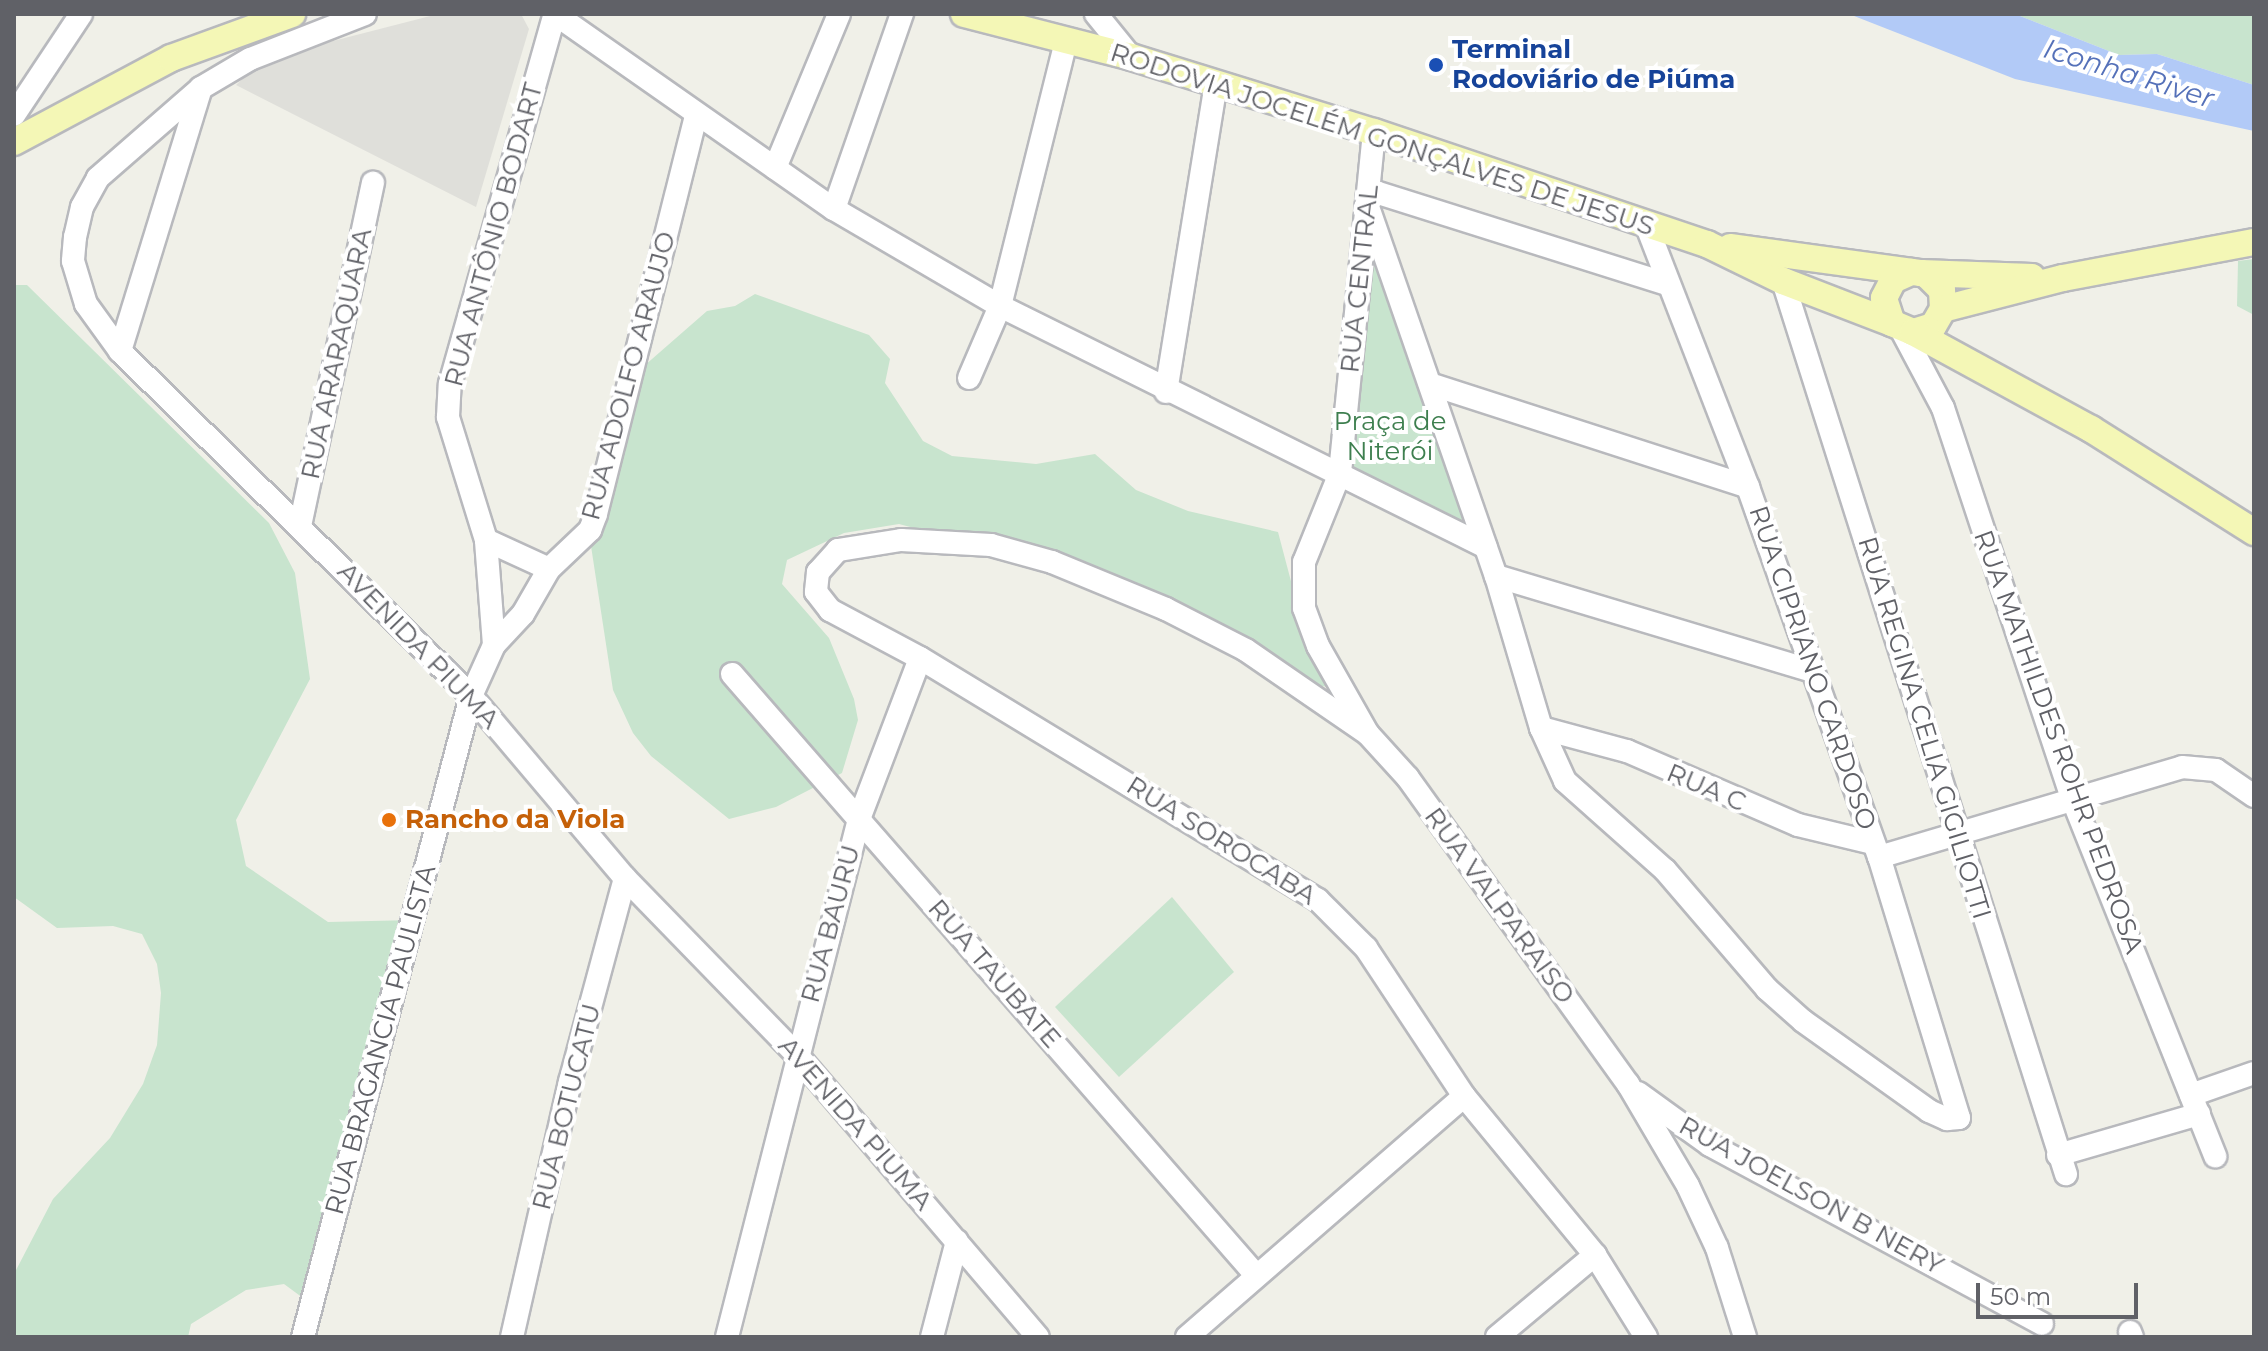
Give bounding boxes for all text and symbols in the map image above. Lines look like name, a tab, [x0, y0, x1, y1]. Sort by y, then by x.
water label: Iconha River	[2040, 31, 2218, 115]
place label: Terminal Rodoviário de Piúma	[1452, 34, 1735, 96]
street label: RODOVIA JOCELÉM GONÇALVES DE JESUS	[1106, 37, 1658, 243]
marker: Terminal Rodoviário de Piúma	[1427, 56, 1445, 74]
street label: RUA ANTÔNIO BODART	[438, 80, 550, 390]
street label: RUA CENTRAL	[1335, 183, 1385, 375]
street label: RUA ARARAQUARA	[295, 226, 379, 482]
street label: RUA ADOLFO ARAUJO	[575, 228, 683, 524]
park label: Praça de Niterói	[1334, 406, 1446, 468]
street label: RUA CIPRIANO CARDOSO	[1742, 502, 1882, 834]
street label: RUA MATHILDES ROHR PEDROSA	[1967, 526, 2149, 958]
street label: RUA REGINA CELIA GIGILIOTTI	[1851, 533, 1997, 923]
street label: AVENIDA PIUMA	[331, 556, 505, 736]
street label: RUA C	[1662, 757, 1750, 819]
street label: RUA SOROCABA	[1120, 770, 1322, 912]
street label: RUA VALPARAISO	[1417, 802, 1581, 1010]
place label: Rancho da Viola	[405, 804, 625, 836]
marker: Rancho da Viola	[380, 811, 398, 829]
street label: RUA BAURU	[795, 842, 867, 1006]
street label: RUA BRAGANCIA PAULISTA	[319, 862, 443, 1218]
street label: RUA TAUBATE	[921, 893, 1067, 1055]
street label: RUA BOTUCATU	[526, 1001, 608, 1213]
street label: AVENIDA PIUMA	[771, 1031, 939, 1217]
street label: RUA JOELSON B NERY	[1673, 1110, 1949, 1282]
scale bar	[1980, 1267, 2142, 1317]
text: 50 m	[1990, 1282, 2051, 1311]

